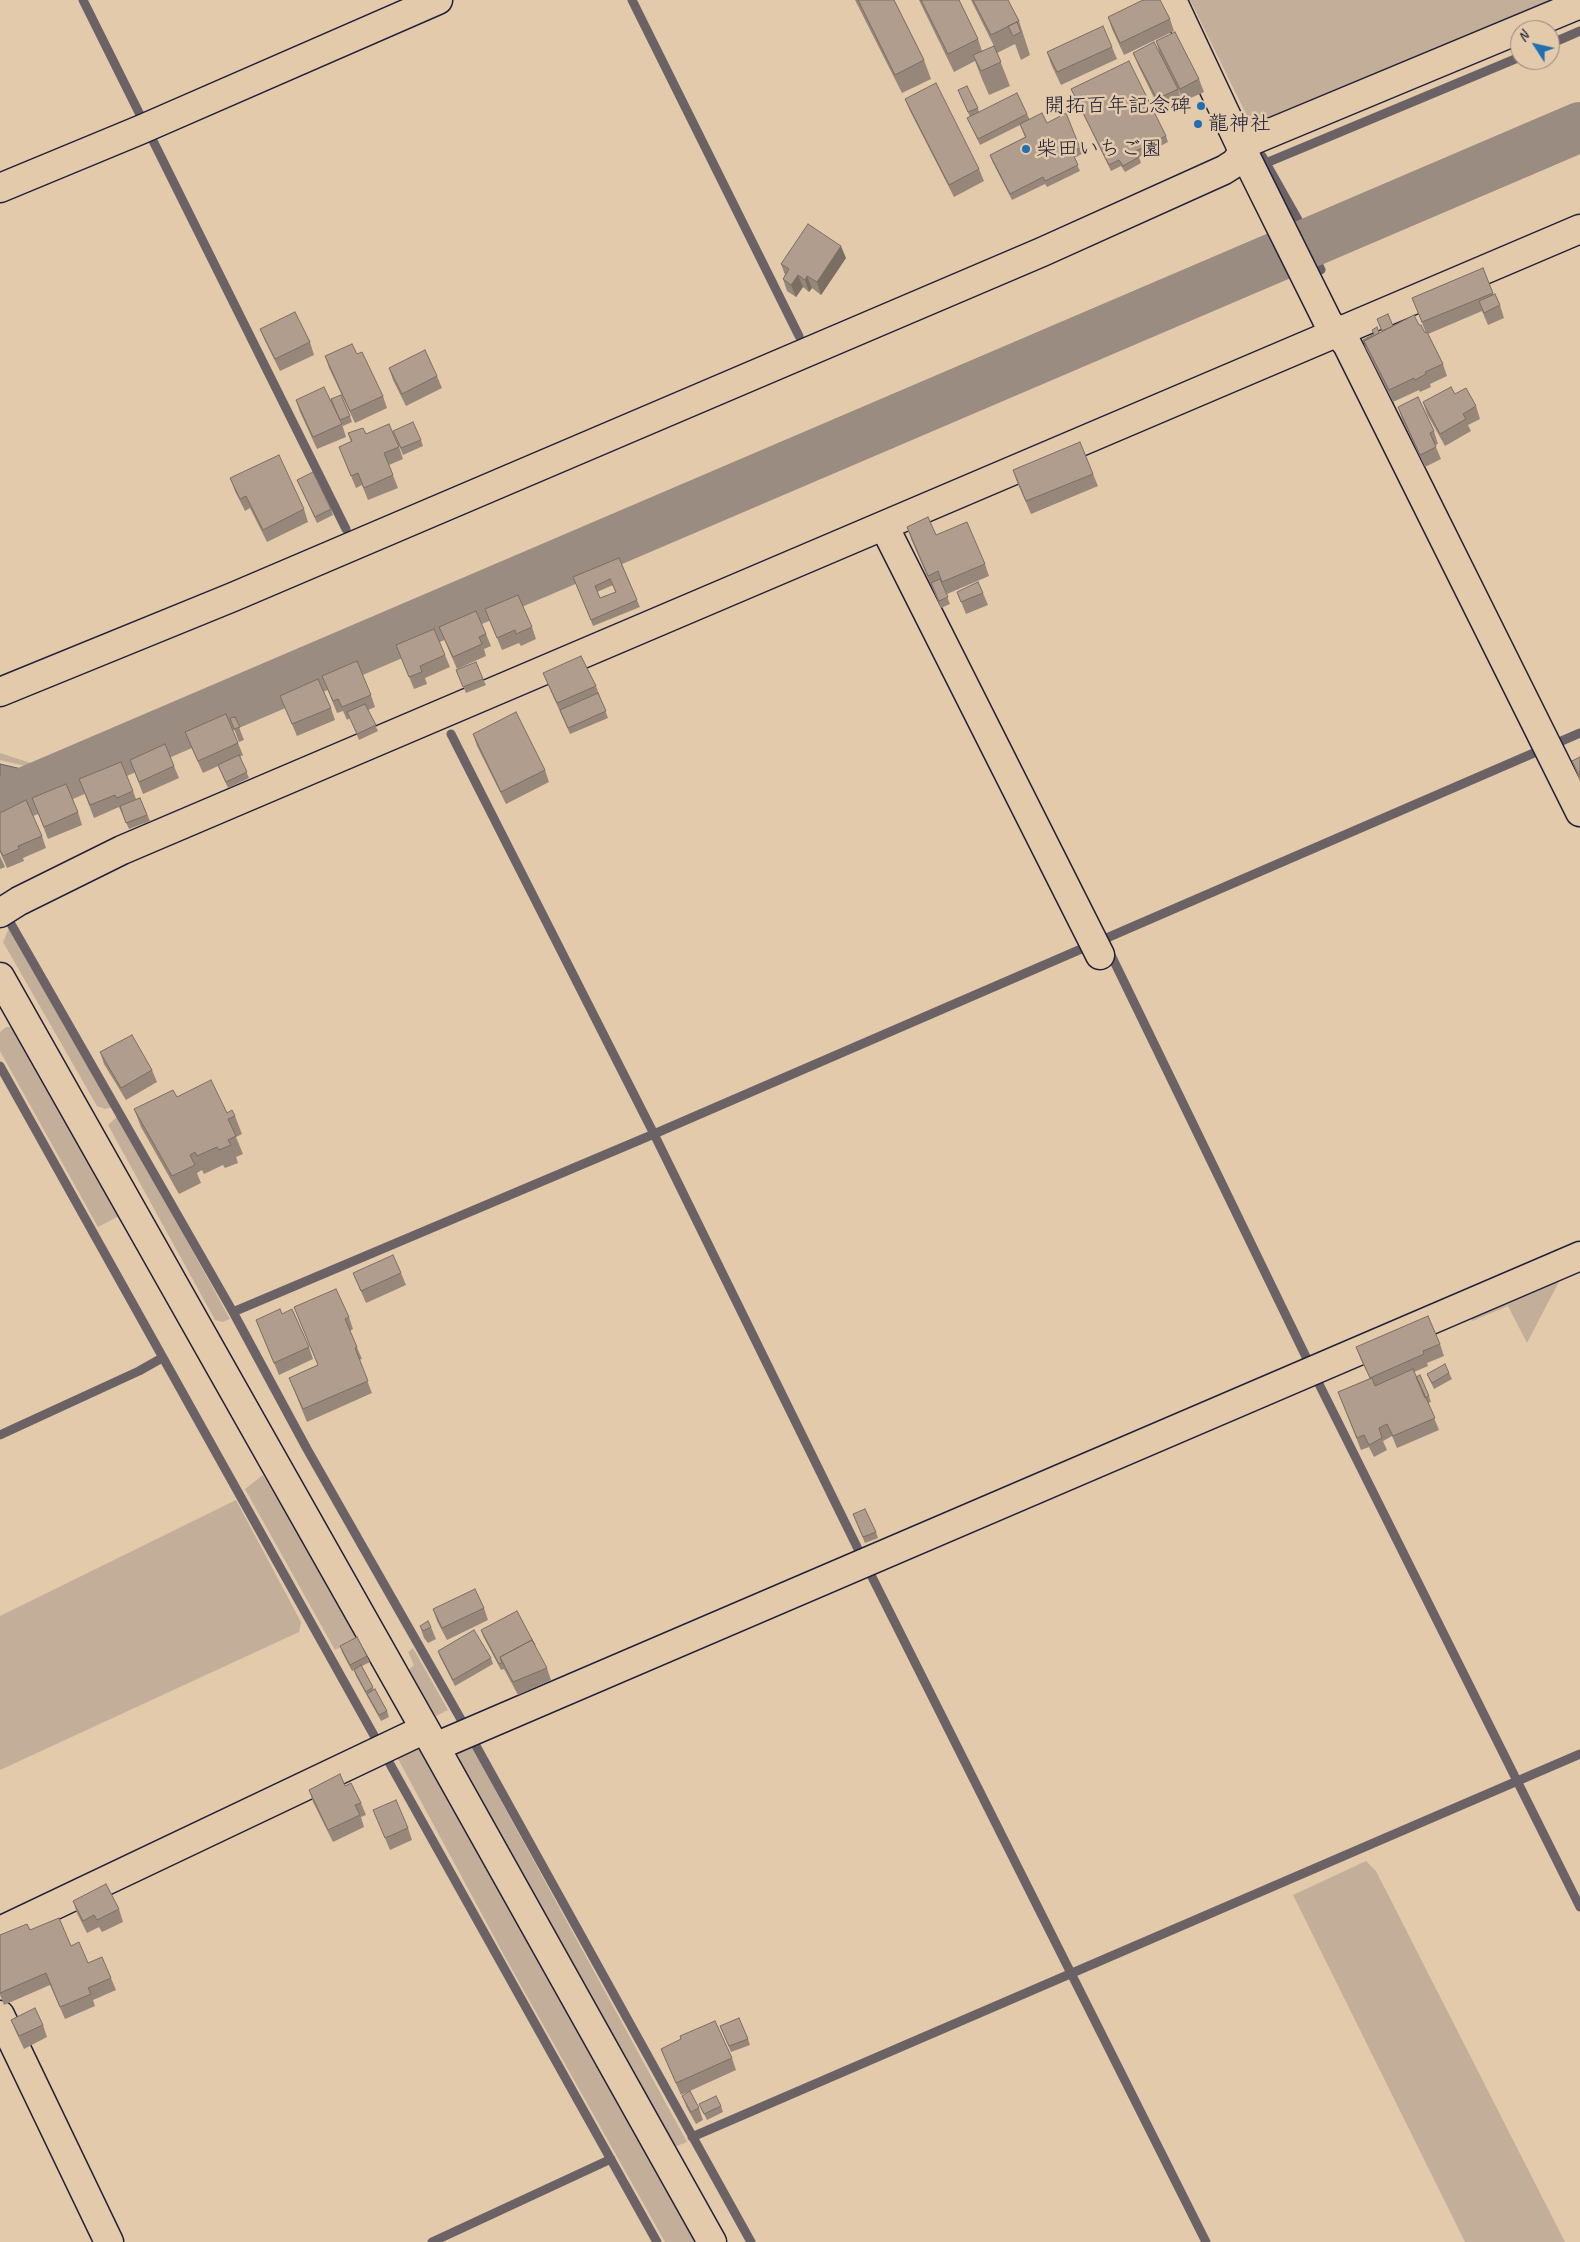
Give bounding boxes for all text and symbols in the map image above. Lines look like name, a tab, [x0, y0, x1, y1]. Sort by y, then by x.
north arrow	[1510, 20, 1560, 70]
text: N	[1514, 28, 1533, 45]
place label: 開拓百年記念碑	[1044, 93, 1191, 119]
marker: 開拓百年記念碑	[1195, 100, 1207, 112]
place label: 龍神社	[1208, 111, 1271, 137]
marker: 龍神社	[1192, 118, 1204, 130]
place label: 柴田いちご園	[1036, 136, 1162, 162]
marker: 柴田いちご園	[1020, 143, 1032, 155]

